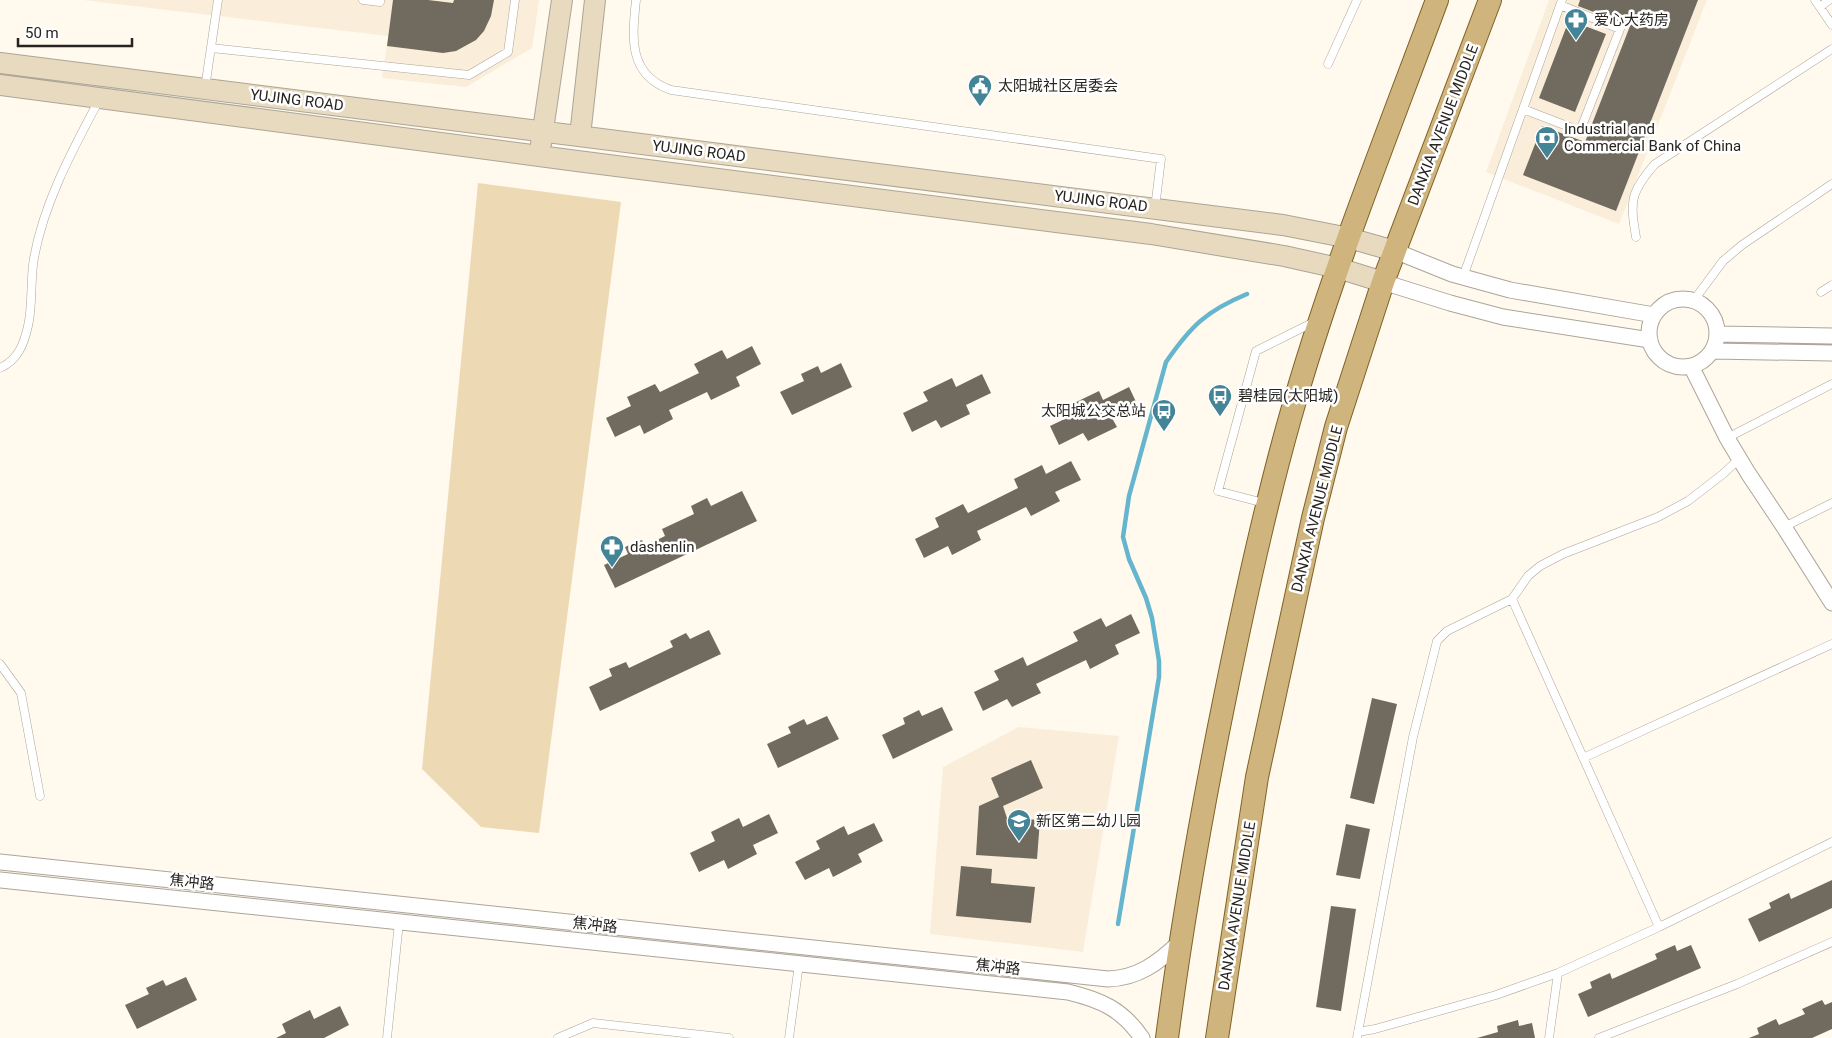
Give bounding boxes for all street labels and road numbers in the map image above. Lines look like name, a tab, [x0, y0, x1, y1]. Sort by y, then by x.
street label: DANXIA AVENUE MIDDLE	[1404, 42, 1482, 208]
street label: YUJING ROAD	[249, 85, 345, 115]
street label: YUJING ROAD	[651, 136, 747, 166]
street label: YUJING ROAD	[1053, 186, 1149, 216]
street label: DANXIA AVENUE MIDDLE	[1288, 424, 1347, 594]
street label: DANXIA AVENUE MIDDLE	[1215, 820, 1259, 992]
street label: 焦冲路	[169, 871, 215, 893]
street label: 焦冲路	[572, 914, 618, 936]
street label: 焦冲路	[975, 956, 1021, 978]

